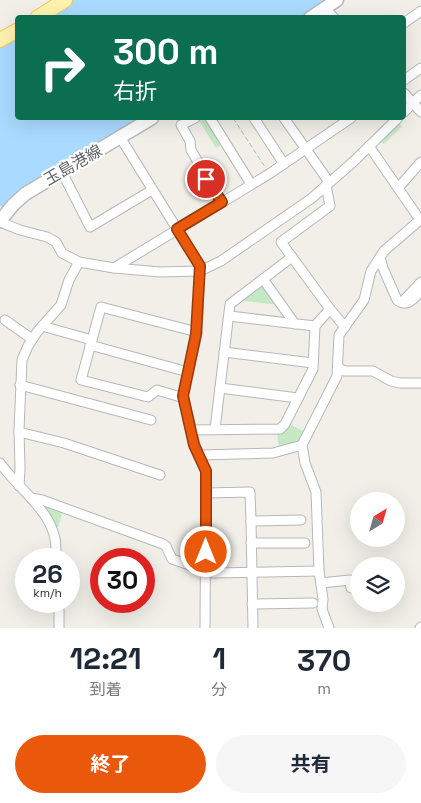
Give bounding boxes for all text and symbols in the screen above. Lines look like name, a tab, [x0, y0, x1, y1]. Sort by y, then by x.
text: 300 m	[113, 30, 218, 74]
icon: right	[30, 35, 95, 100]
text: 右折	[113, 77, 157, 105]
street label: 玉島港線	[40, 140, 106, 190]
pin	[185, 158, 227, 200]
icon: arrive	[192, 165, 220, 193]
north arrow	[350, 492, 405, 548]
map controls	[350, 492, 405, 612]
position arrow	[179, 525, 231, 577]
speed limit sign: 30	[90, 548, 155, 613]
button: layers	[350, 557, 405, 612]
text: 26	[32, 558, 63, 590]
text: km/h	[33, 585, 62, 601]
text: 12:21	[70, 639, 141, 678]
text: 1	[212, 639, 226, 678]
text: 370	[297, 641, 351, 680]
text: m	[317, 678, 331, 699]
text: 到着	[90, 679, 122, 700]
text: 分	[211, 679, 227, 700]
button: 終了	[15, 735, 206, 793]
button: 共有	[216, 735, 406, 793]

